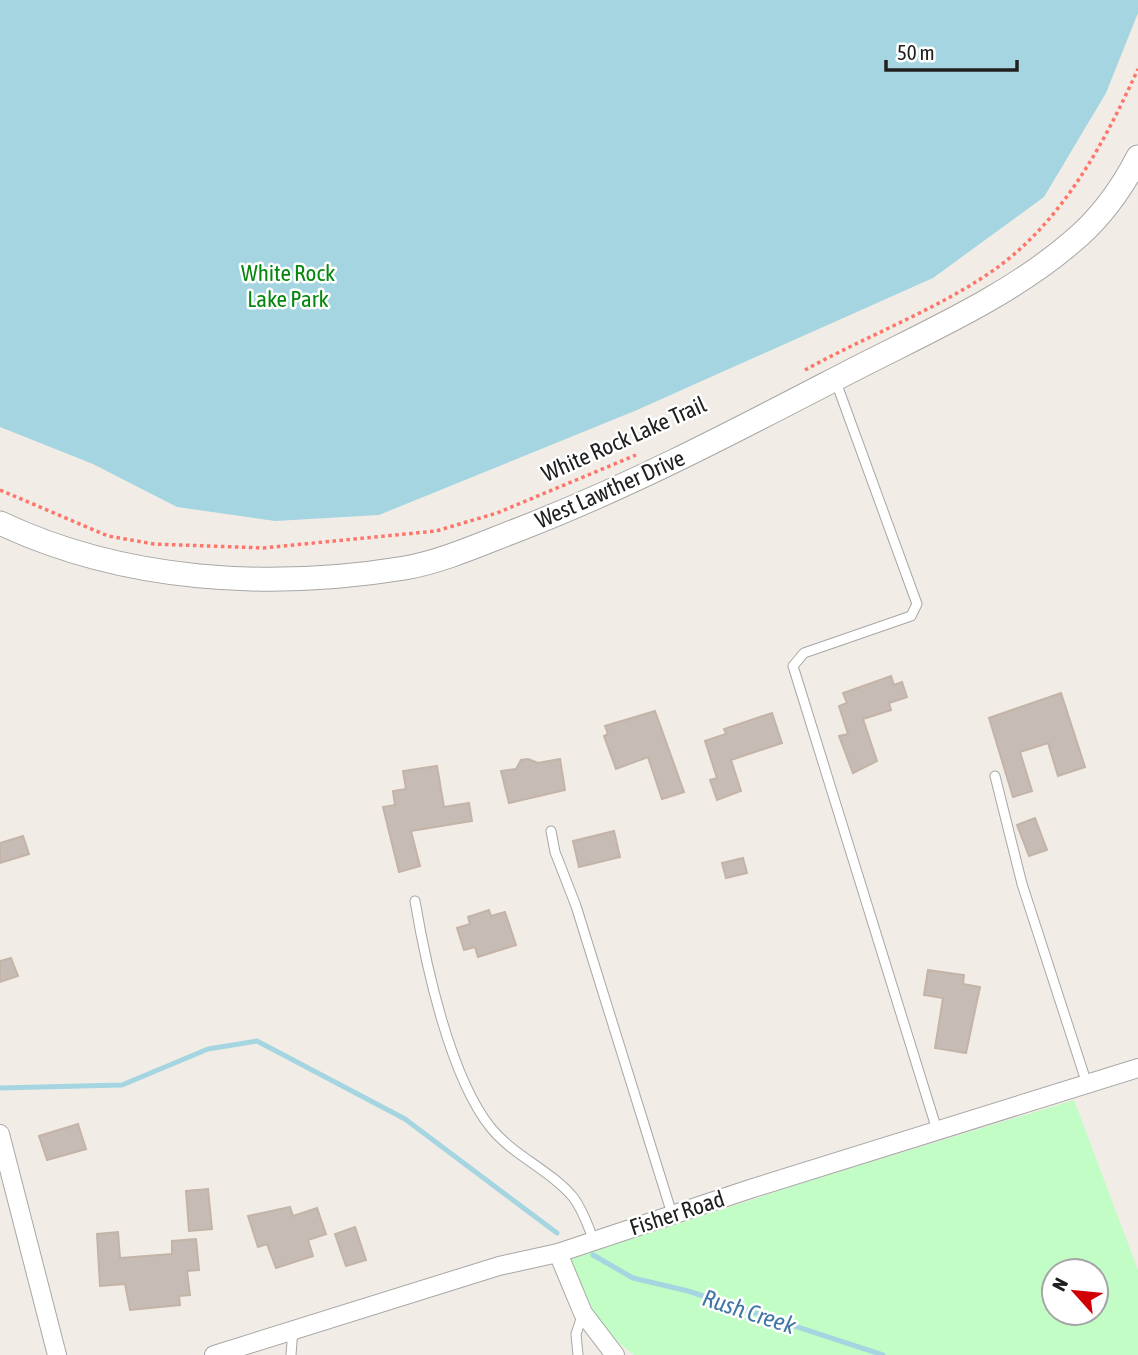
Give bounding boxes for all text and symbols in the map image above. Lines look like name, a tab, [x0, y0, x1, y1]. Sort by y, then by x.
scale bar	[886, 28, 1017, 72]
text: 50 m	[897, 40, 935, 64]
park label: White Rock Lake Park	[241, 260, 335, 312]
street label: White Rock Lake Trail	[538, 391, 710, 487]
street label: West Lawther Drive	[531, 444, 689, 534]
street label: Fisher Road	[626, 1185, 728, 1241]
north arrow	[1040, 1257, 1110, 1327]
text: N	[1048, 1274, 1072, 1294]
water label: Rush Creek	[699, 1284, 799, 1339]

